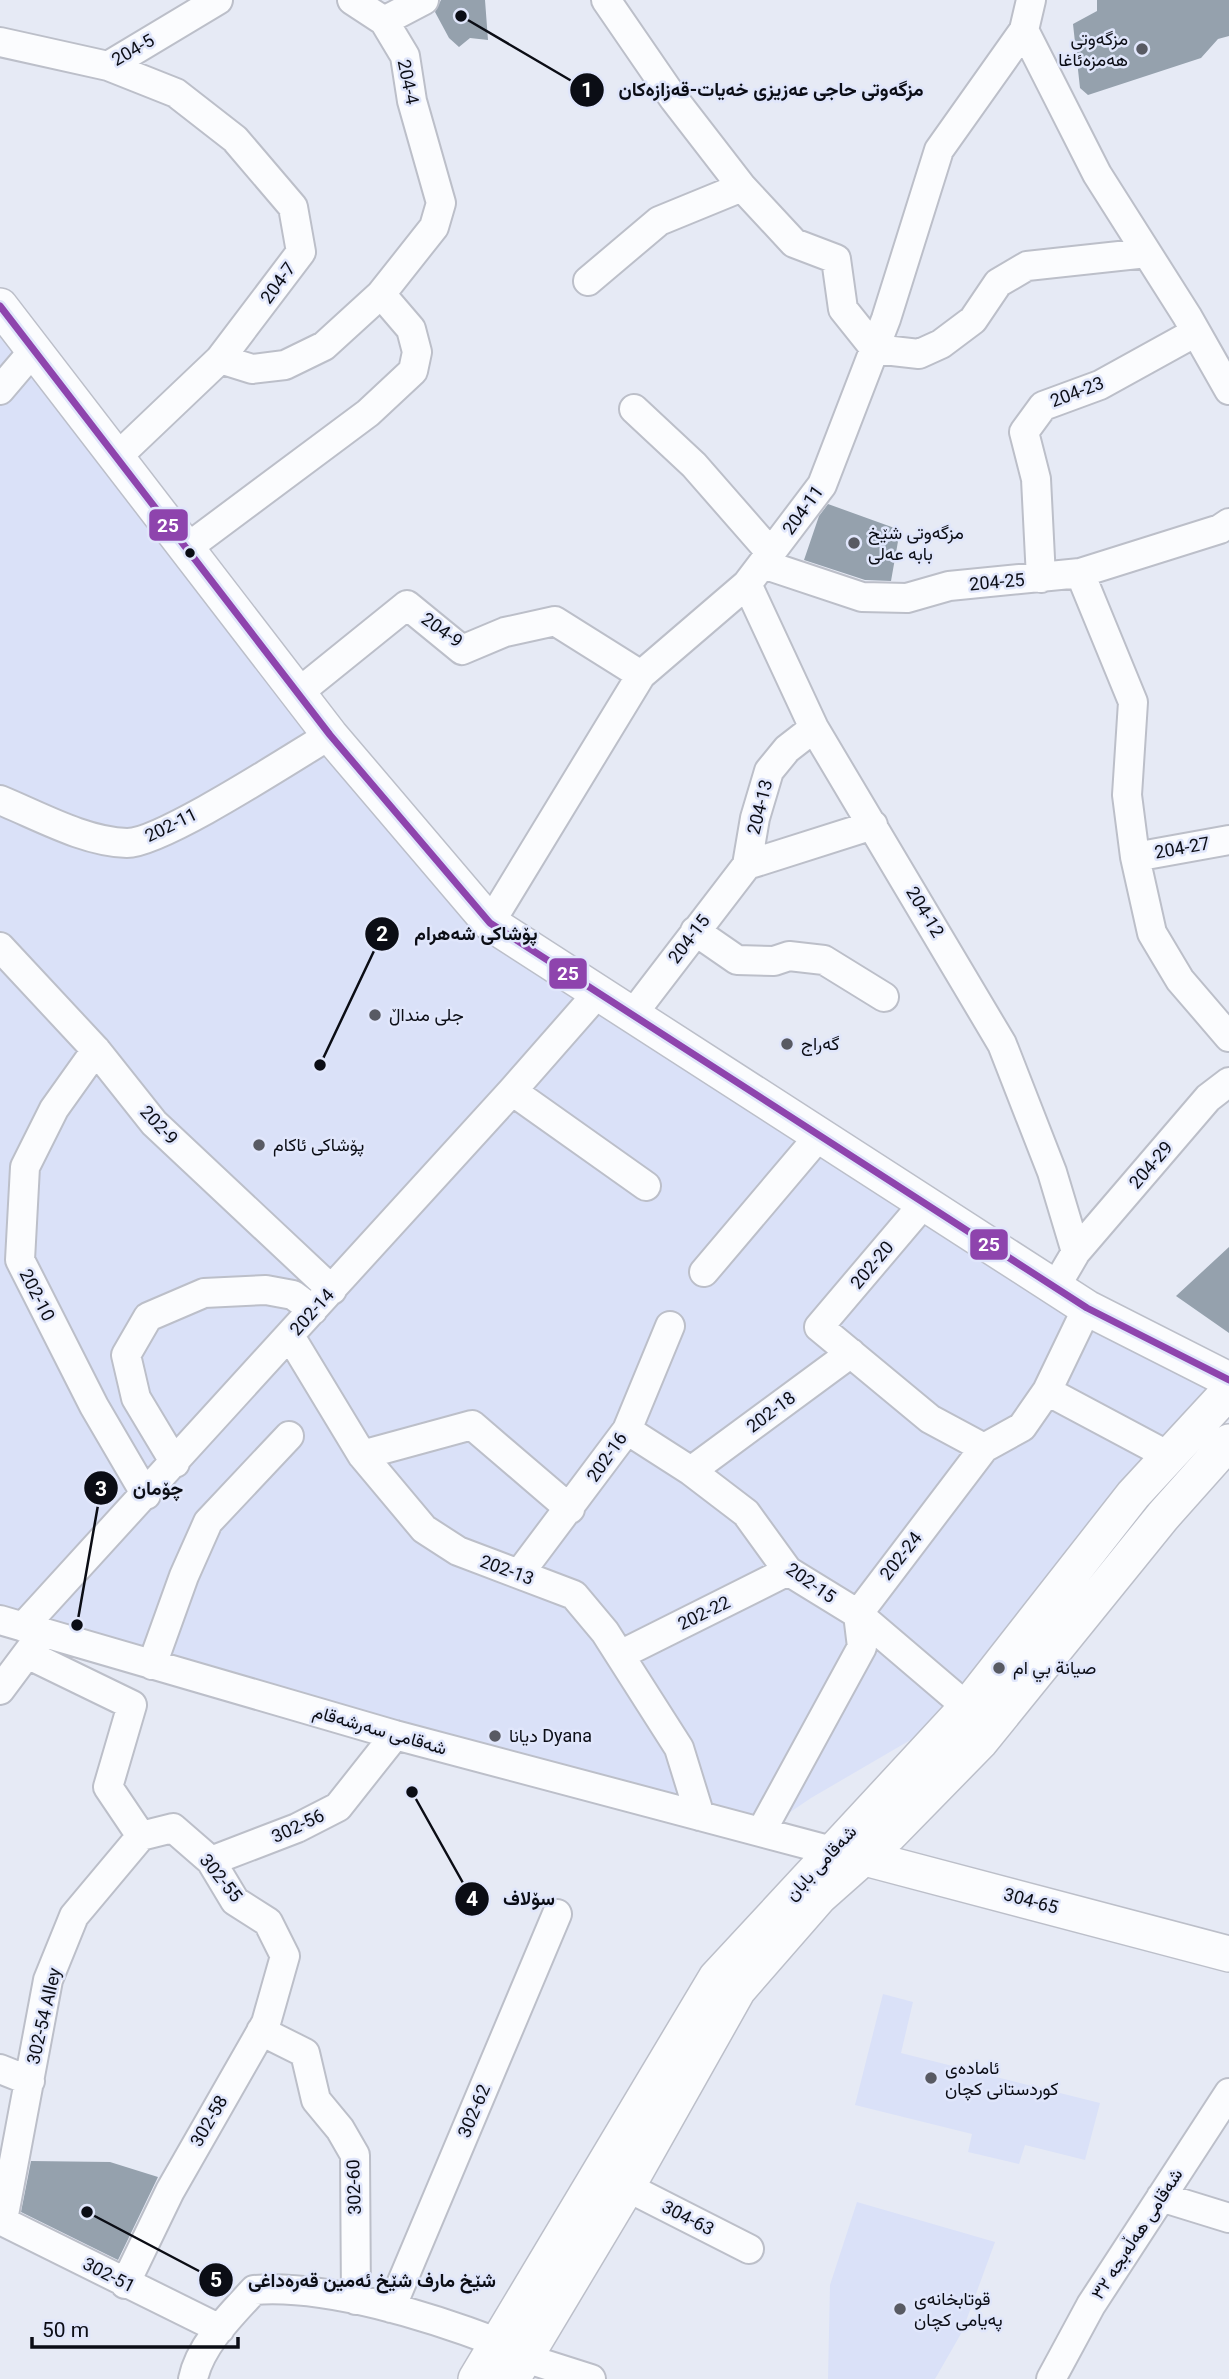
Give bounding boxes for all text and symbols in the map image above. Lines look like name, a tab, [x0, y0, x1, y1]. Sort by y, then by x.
place label: مزگەوتی هەمزەئاغا	[1058, 28, 1128, 71]
street label: 204-5	[108, 29, 158, 70]
marker: مزگەوتی هەمزەئاغا	[1134, 41, 1150, 57]
street label: 204-4	[393, 57, 423, 106]
callout: مزگەوتی حاجی عەزیزی خەیات-قەزازەکان	[569, 70, 937, 110]
text: 1	[581, 78, 593, 102]
text: مزگەوتی حاجی عەزیزی خەیات-قەزازەکان	[619, 78, 924, 102]
street label: 204-7	[256, 258, 299, 307]
street label: 204-23	[1047, 372, 1107, 411]
street label: 204-11	[778, 481, 827, 538]
line badge: 25	[148, 508, 189, 542]
text: 25	[157, 514, 179, 537]
place label: مزگەوتی شێخ بابە عەلی	[868, 522, 964, 565]
marker: مزگەوتی شێخ بابە عەلی	[846, 535, 862, 551]
unlabelled marker	[183, 546, 197, 560]
street label: 204-25	[968, 569, 1026, 594]
street label: 204-9	[418, 608, 467, 651]
street label: 204-13	[743, 777, 776, 836]
street label: 202-11	[141, 803, 200, 846]
street label: 204-27	[1153, 832, 1211, 863]
street label: 204-12	[902, 883, 949, 941]
street label: 204-15	[663, 910, 714, 967]
callout: پۆشاکی شەھرام	[365, 914, 551, 954]
text: 2	[376, 922, 388, 946]
text: پۆشاکی شەھرام	[414, 922, 538, 947]
line badge: 25	[548, 957, 588, 990]
text: 25	[557, 962, 579, 985]
place label: جلی منداڵ	[389, 1004, 464, 1026]
marker: جلی منداڵ	[367, 1007, 383, 1023]
place label: گەراج	[801, 1033, 839, 1056]
marker: گەراج	[779, 1036, 795, 1052]
street label: 202-9	[136, 1101, 183, 1148]
place label: پۆشاکی ئاکام	[273, 1134, 364, 1157]
marker: پۆشاکی ئاکام	[251, 1137, 267, 1153]
street label: 204-29	[1124, 1137, 1177, 1193]
line badge: 25	[969, 1228, 1009, 1261]
text: 25	[978, 1233, 1000, 1256]
street label: 202-20	[846, 1237, 898, 1293]
street label: 202-10	[15, 1265, 59, 1324]
street label: 202-14	[285, 1284, 338, 1339]
street label: 202-18	[742, 1386, 799, 1437]
street label: 202-16	[582, 1428, 631, 1485]
callout: چۆمان	[84, 1468, 197, 1508]
text: 3	[95, 1477, 107, 1501]
text: چۆمان	[133, 1477, 183, 1502]
street label: 202-24	[875, 1527, 926, 1584]
street label: 202-13	[477, 1550, 537, 1589]
street label: 202-15	[783, 1558, 840, 1607]
street label: 202-22	[674, 1591, 733, 1634]
place label: صيانة بي ام	[1013, 1657, 1096, 1683]
marker: صيانة بي ام	[991, 1660, 1007, 1676]
street label: شەقامی سەرشەقام	[310, 1700, 449, 1761]
place label: دیانا Dyana	[509, 1725, 592, 1746]
marker: دیانا Dyana	[487, 1728, 503, 1744]
street label: 302-56	[268, 1804, 327, 1847]
street label: شەقامی بابان	[781, 1821, 861, 1905]
street label: 302-55	[196, 1849, 247, 1906]
callout: سۆلاف	[454, 1879, 569, 1919]
street label: 304-65	[1002, 1883, 1061, 1918]
text: 4	[466, 1887, 478, 1911]
text: سۆلاف	[503, 1887, 555, 1911]
street label: 302-54 Alley	[22, 1965, 65, 2066]
place label: ئامادەی کوردستانی کچان	[945, 2057, 1059, 2101]
marker: ئامادەی کوردستانی کچان	[923, 2070, 939, 2086]
street label: 302-62	[453, 2081, 494, 2140]
street label: 302-58	[186, 2091, 232, 2150]
street label: 302-60	[342, 2159, 365, 2215]
street label: شەقامی هەڵەبجە ٣٢	[1086, 2164, 1188, 2304]
street label: 304-63	[659, 2196, 718, 2240]
street label: 302-51	[80, 2253, 139, 2297]
callout: شێخ مارف شێخ ئەمین قەرەداغی	[199, 2260, 510, 2300]
text: 5	[210, 2268, 222, 2292]
text: شێخ مارف شێخ ئەمین قەرەداغی	[248, 2269, 496, 2294]
place label: قوتابخانەی پەیامی کچان	[914, 2288, 1003, 2332]
marker: قوتابخانەی پەیامی کچان	[892, 2301, 908, 2317]
scale bar	[32, 2306, 238, 2350]
text: 50 m	[42, 2318, 89, 2342]

